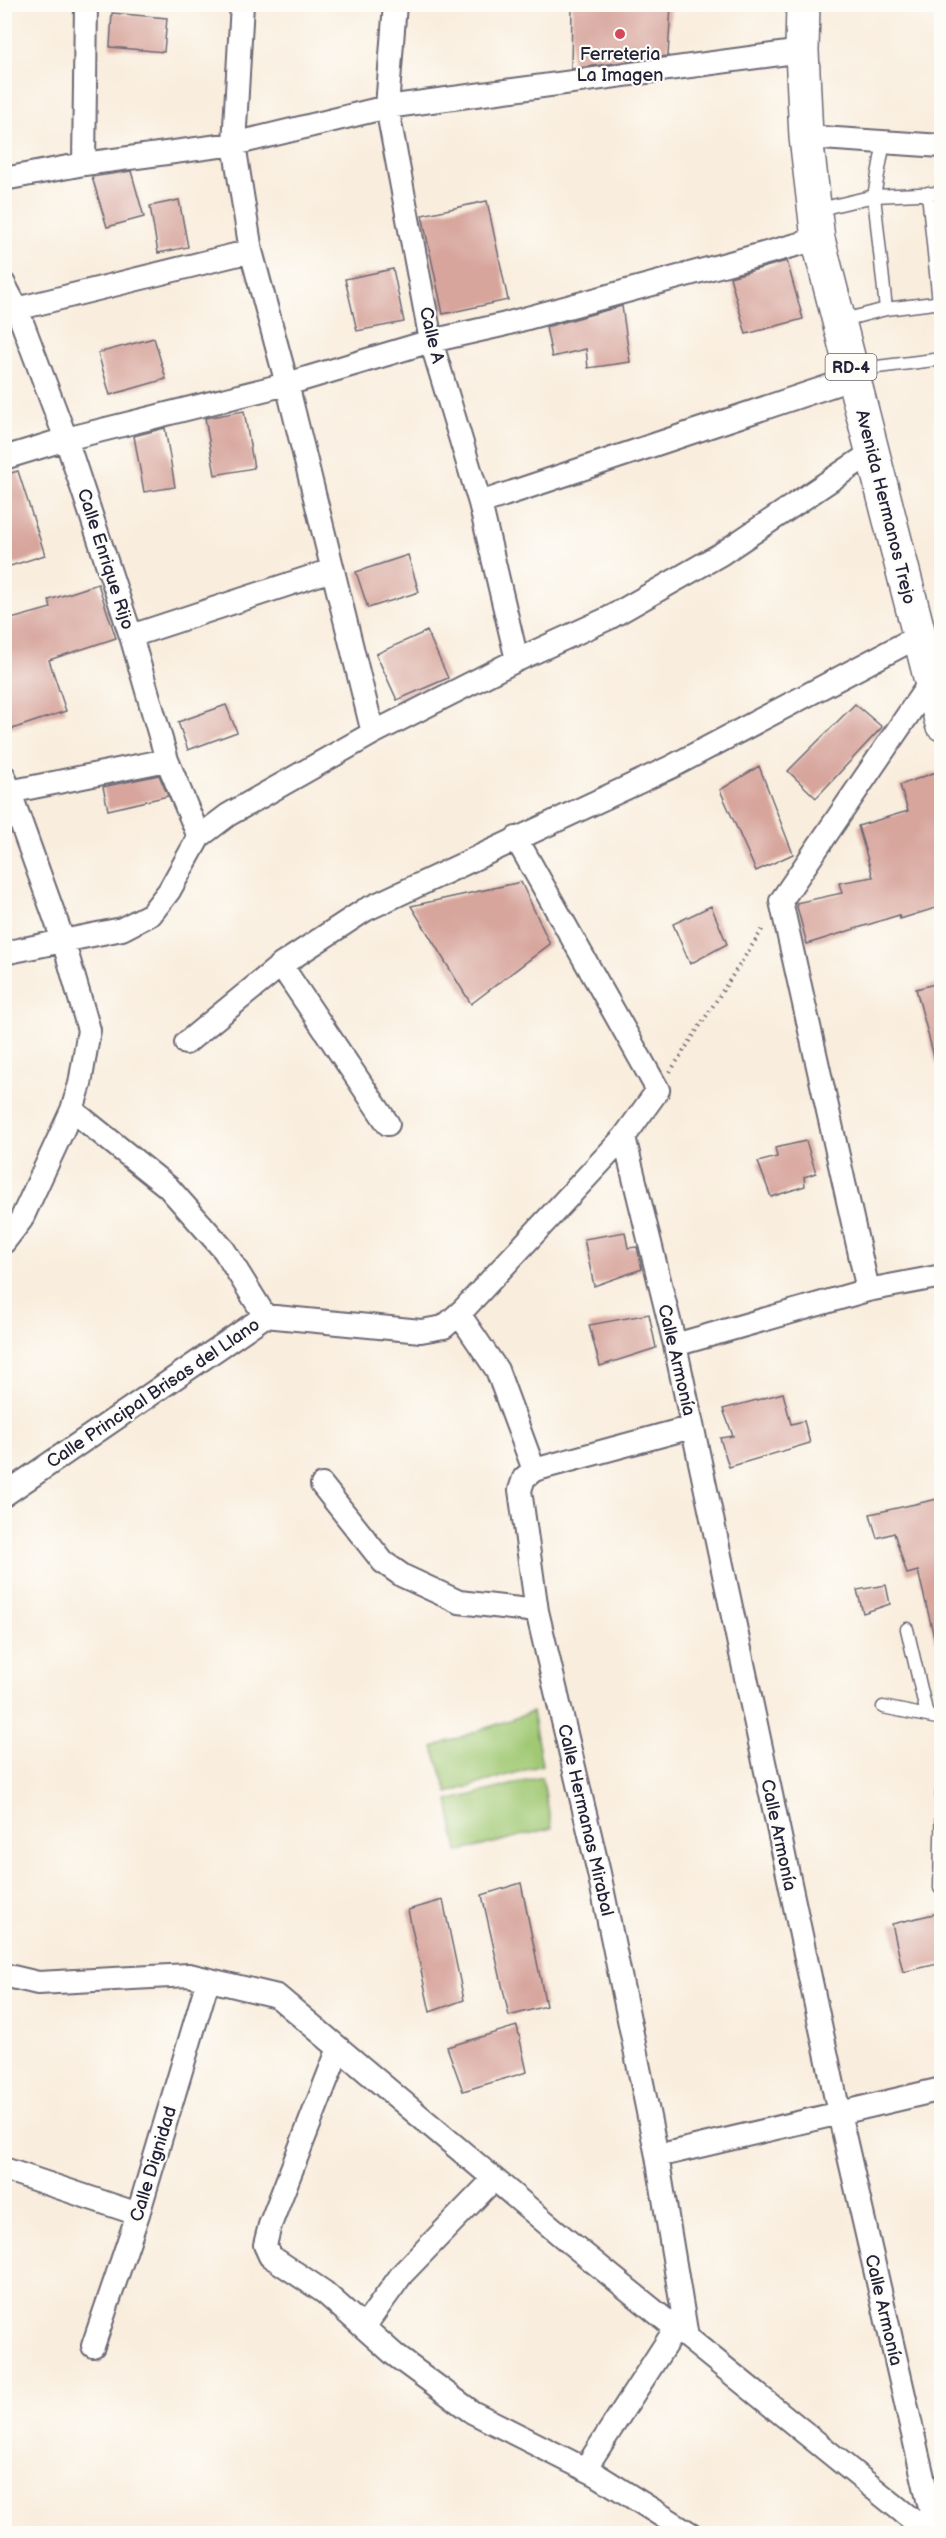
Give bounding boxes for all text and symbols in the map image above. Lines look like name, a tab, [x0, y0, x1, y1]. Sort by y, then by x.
marker: Ferreteria La Imagen	[613, 27, 627, 41]
place label: Ferreteria La Imagen	[577, 44, 663, 86]
street label: Calle A	[415, 305, 448, 365]
road number: RD-4	[826, 354, 876, 380]
street label: Avenida Hermanos Trejo	[851, 408, 920, 607]
street label: Calle Enrique Rijo	[73, 486, 138, 632]
street label: Calle Armonía	[654, 1302, 700, 1418]
street label: Calle Principal Brisas del Llano	[43, 1314, 264, 1473]
street label: Calle Hermanas Mirabal	[553, 1722, 618, 1918]
street label: Calle Armonía	[756, 1777, 801, 1893]
street label: Calle Dignidad	[126, 2104, 181, 2224]
street label: Calle Armonía	[861, 2252, 907, 2368]

